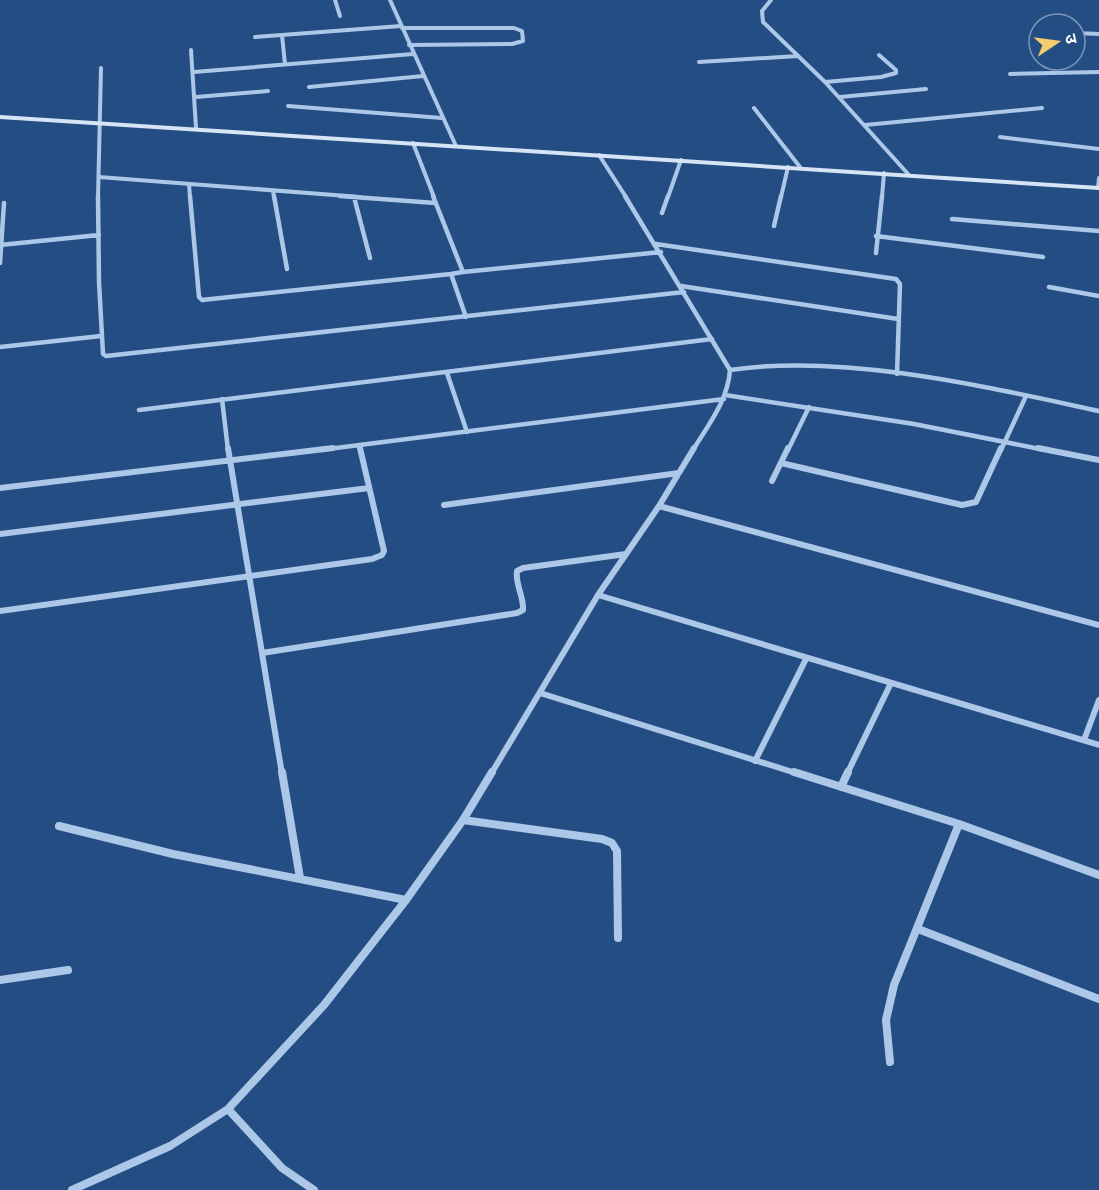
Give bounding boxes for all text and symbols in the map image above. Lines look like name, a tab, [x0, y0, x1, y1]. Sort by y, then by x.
north arrow	[1027, 12, 1087, 72]
text: उ	[1061, 32, 1082, 46]

